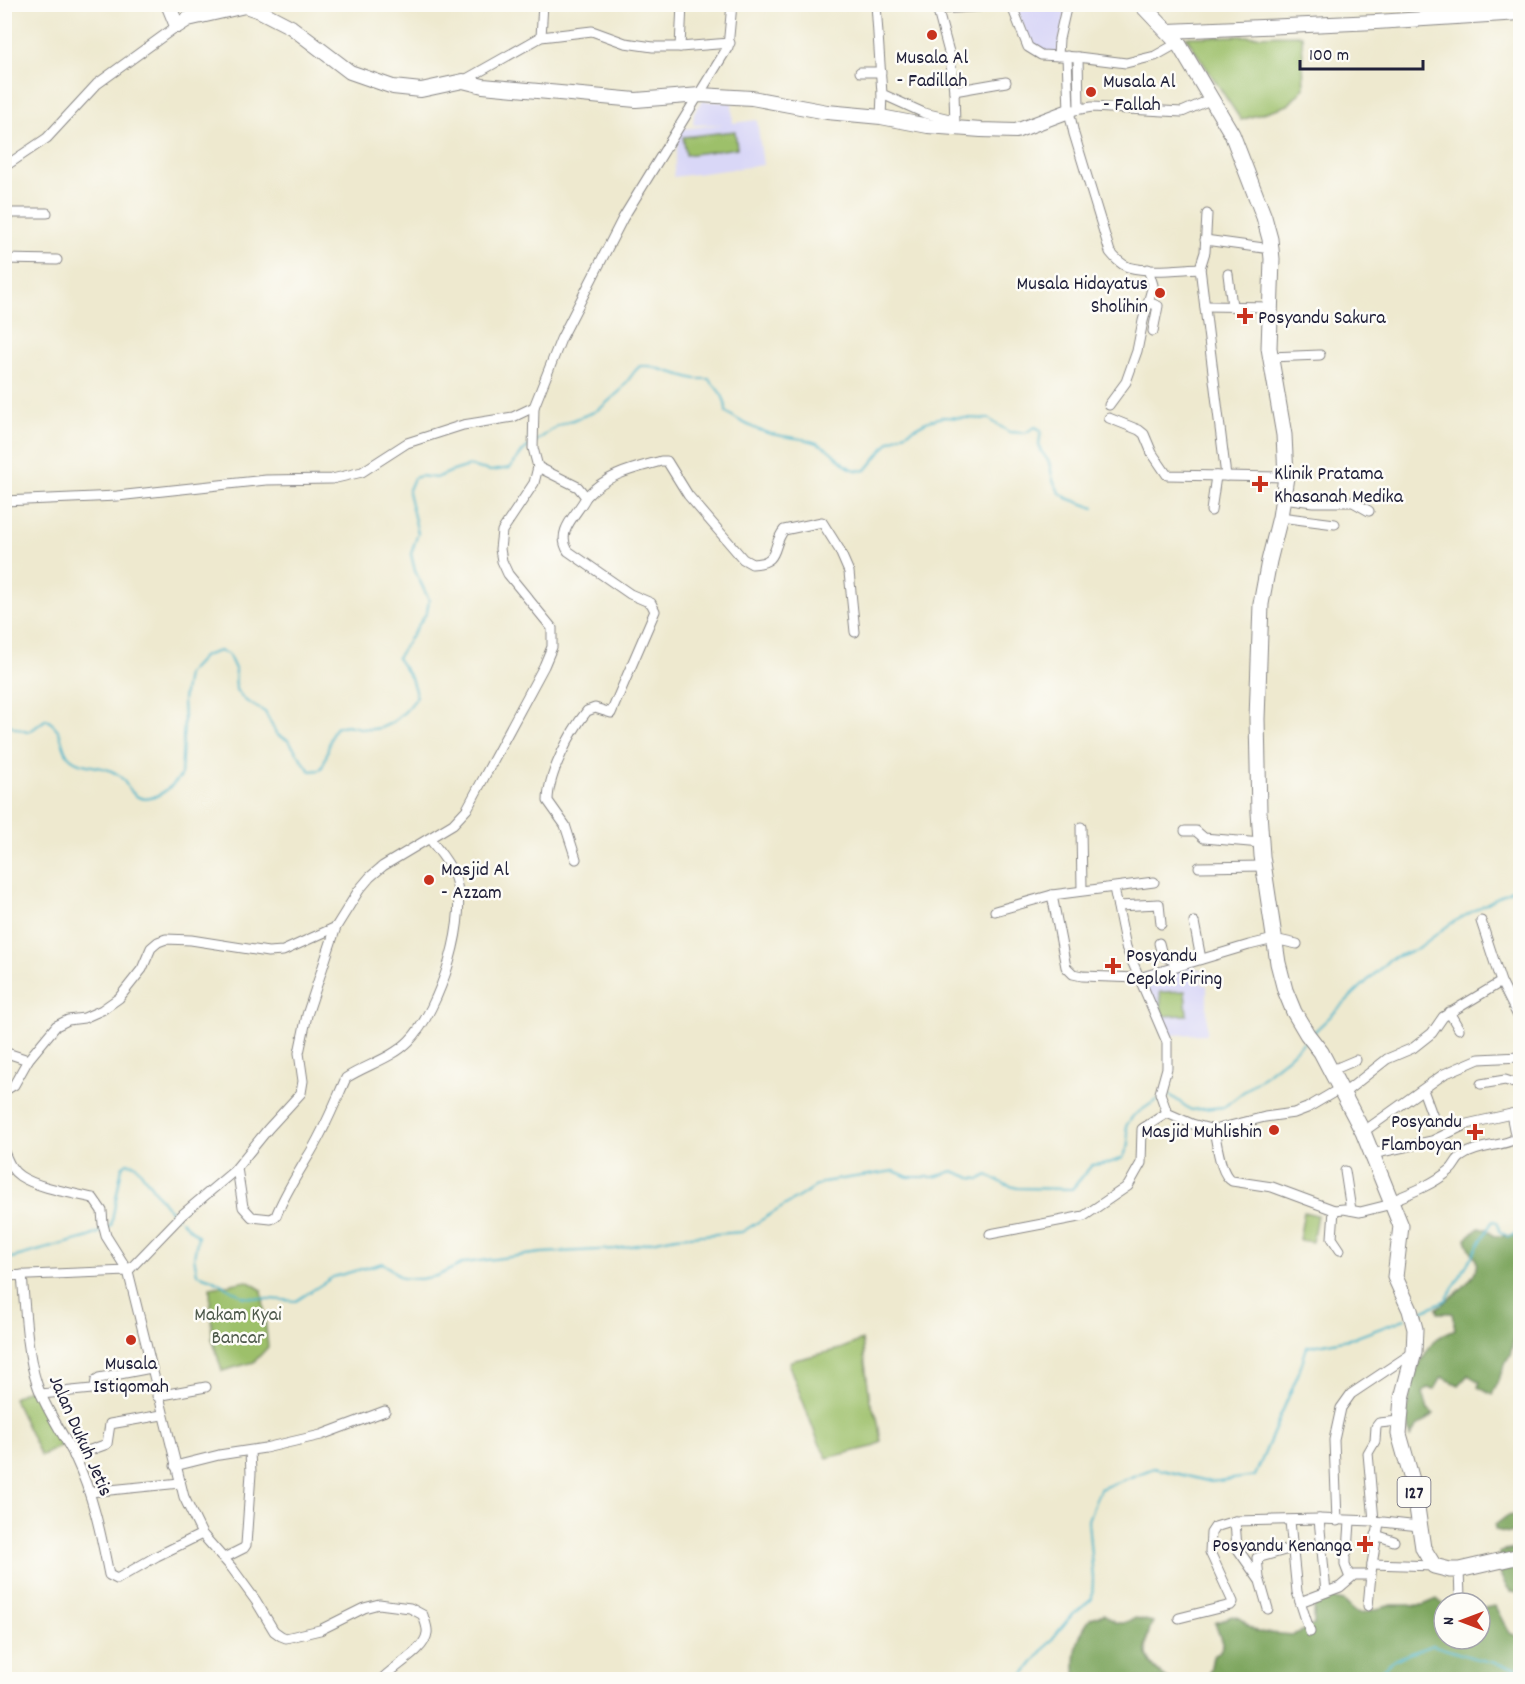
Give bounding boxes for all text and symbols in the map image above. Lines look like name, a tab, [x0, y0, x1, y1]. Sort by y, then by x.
marker: Musala Al - Fadillah	[925, 28, 939, 42]
scale bar	[1300, 33, 1423, 71]
text: 100 m	[1309, 44, 1349, 69]
place label: Musala Al - Fadillah	[896, 45, 969, 96]
place label: Musala Al - Fallah	[1103, 69, 1176, 120]
marker: Musala Al - Fallah	[1084, 85, 1098, 99]
place label: Musala Hidayatus Sholihin	[1017, 271, 1148, 322]
marker: Musala Hidayatus Sholihin	[1153, 286, 1167, 300]
place label: Posyandu Sakura	[1258, 305, 1386, 333]
marker: Posyandu Sakura	[1236, 307, 1254, 325]
place label: Klinik Pratama Khasanah Medika	[1274, 461, 1404, 512]
marker: Klinik Pratama Khasanah Medika	[1251, 475, 1269, 493]
place label: Masjid Al - Azzam	[441, 857, 509, 908]
marker: Masjid Al - Azzam	[422, 873, 436, 887]
place label: Posyandu Ceplok Piring	[1126, 943, 1222, 994]
marker: Posyandu Ceplok Piring	[1104, 957, 1122, 975]
place label: Posyandu Flamboyan	[1381, 1109, 1462, 1160]
place label: Masjid Muhlishin	[1141, 1119, 1262, 1147]
marker: Masjid Muhlishin	[1267, 1123, 1281, 1137]
marker: Posyandu Flamboyan	[1466, 1123, 1484, 1141]
park label: Makam Kyai Bancar	[194, 1302, 282, 1353]
marker: Musala Istiqomah	[124, 1333, 138, 1347]
place label: Musala Istiqomah	[93, 1351, 169, 1402]
street label: Jalan Dukuh Jetis	[40, 1371, 118, 1501]
road number: 127	[1398, 1477, 1430, 1507]
place label: Posyandu Kenanga	[1212, 1533, 1353, 1561]
marker: Posyandu Kenanga	[1356, 1535, 1374, 1553]
north arrow	[1432, 1591, 1492, 1651]
text: N	[1438, 1617, 1461, 1625]

